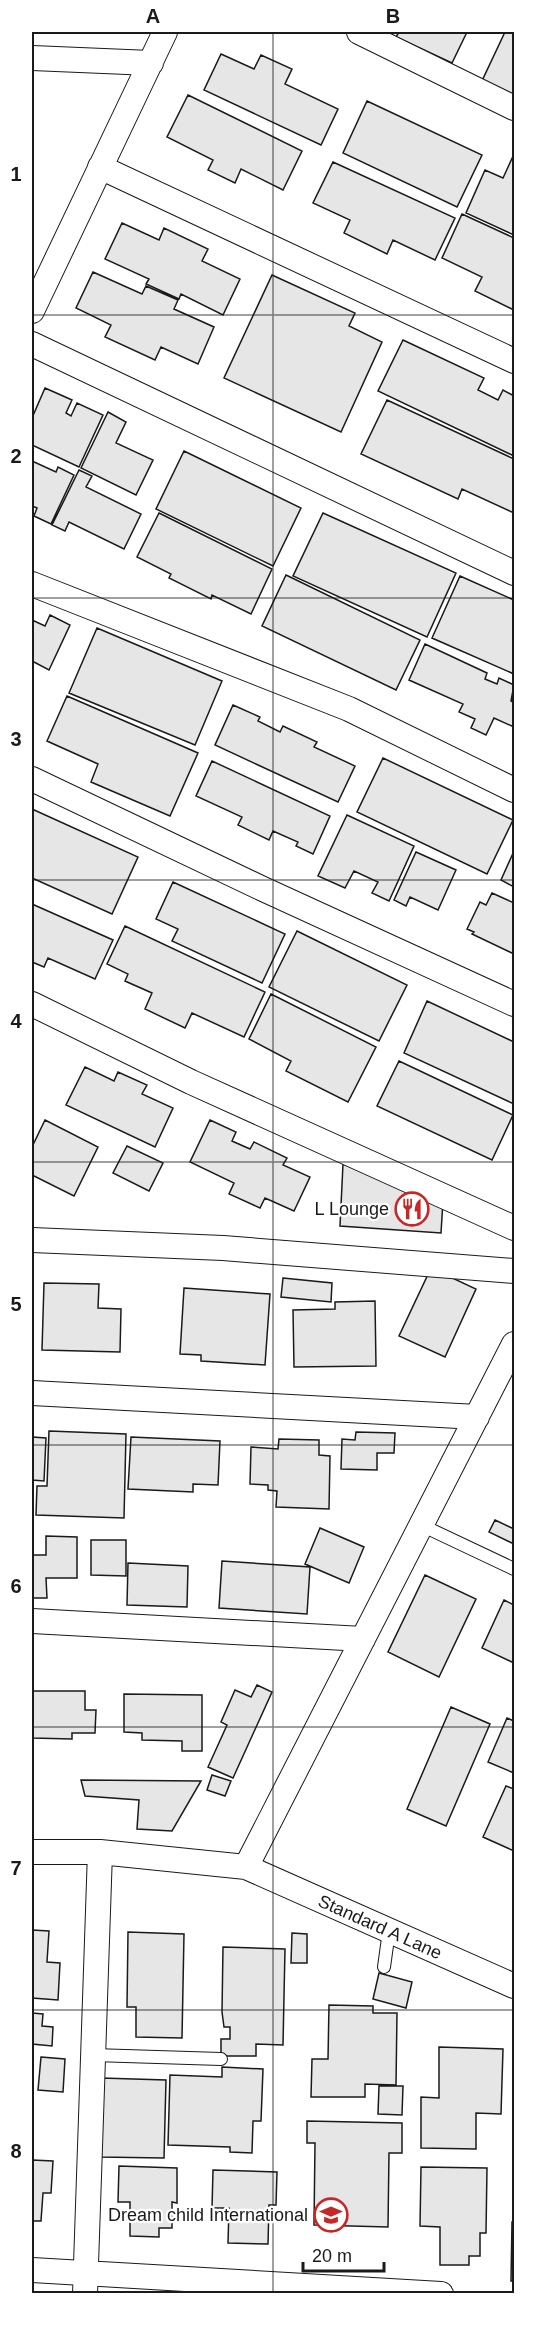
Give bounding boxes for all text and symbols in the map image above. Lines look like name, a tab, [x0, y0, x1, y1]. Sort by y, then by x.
text: A	[146, 5, 160, 27]
text: B	[386, 5, 400, 27]
text: 1	[10, 163, 22, 185]
text: 2	[10, 445, 22, 467]
text: 3	[10, 728, 22, 750]
text: 4	[10, 1010, 22, 1032]
restaurant icon: L Lounge	[394, 1191, 430, 1227]
place label: L Lounge	[315, 1199, 389, 1219]
text: 5	[10, 1293, 22, 1315]
text: 6	[10, 1575, 22, 1597]
text: 7	[10, 1857, 22, 1879]
street label: Standard A Lane	[315, 1891, 445, 1963]
text: 8	[10, 2140, 22, 2162]
school or university icon: Dream child International	[313, 2197, 349, 2233]
place label: Dream child International	[108, 2205, 308, 2225]
scale bar	[303, 2235, 384, 2273]
text: 20 m	[312, 2246, 352, 2266]

